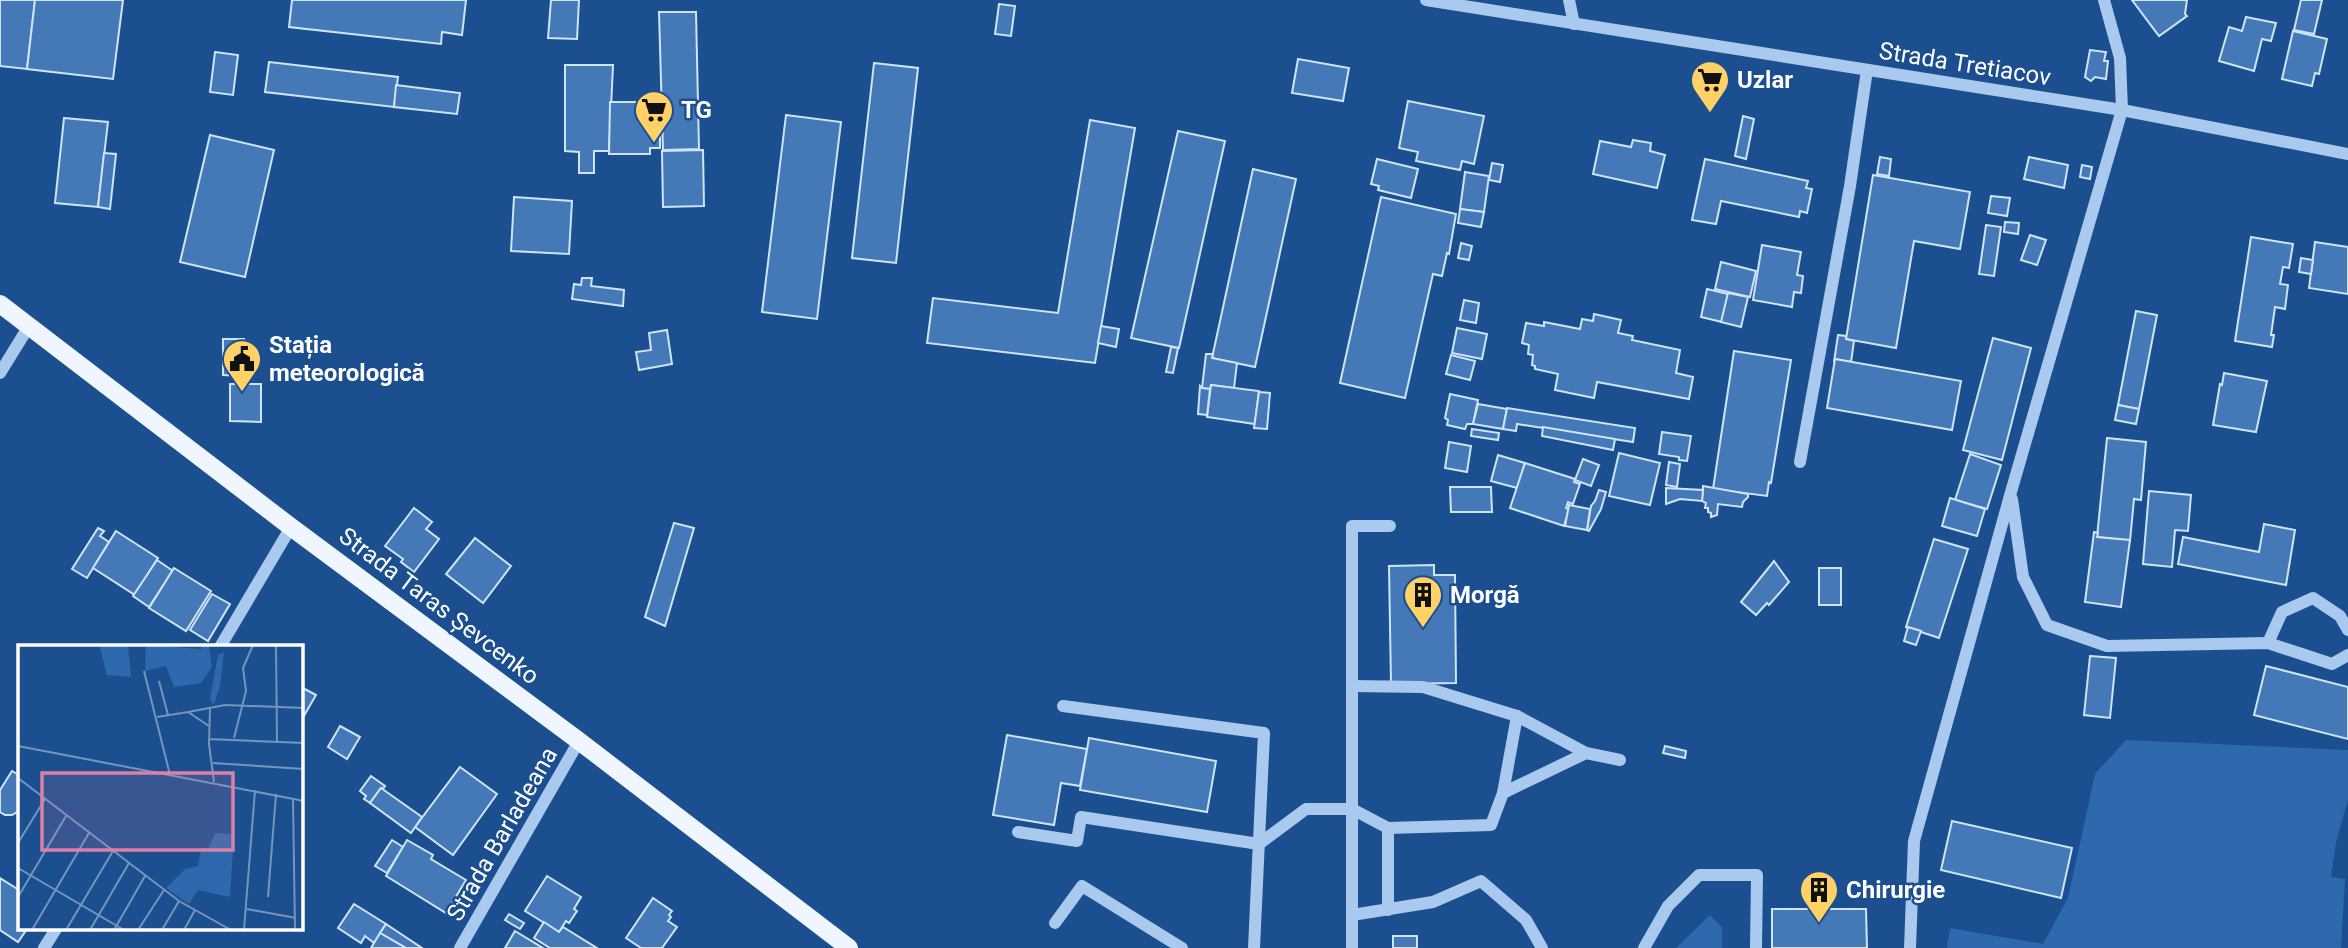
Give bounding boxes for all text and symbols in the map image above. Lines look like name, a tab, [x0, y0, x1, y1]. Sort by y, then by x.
street label: Strada Tretiacov	[1877, 37, 2053, 91]
supermarket icon: Uzlar	[1689, 59, 1731, 114]
place label: Uzlar	[1737, 66, 1793, 94]
supermarket icon: TG	[633, 89, 675, 144]
place label: TG	[681, 96, 712, 124]
place label: Stația meteorologică	[269, 331, 425, 387]
public building icon: Stația meteorologică	[221, 338, 263, 393]
street label: Strada Taras Șevcenko	[334, 522, 544, 690]
building icon: Morgă	[1402, 574, 1444, 629]
place label: Morgă	[1450, 581, 1520, 609]
inset map	[18, 645, 303, 930]
street label: Strada Barladeana	[441, 742, 563, 926]
building icon: Chirurgie	[1798, 869, 1840, 924]
place label: Chirurgie	[1846, 876, 1945, 904]

